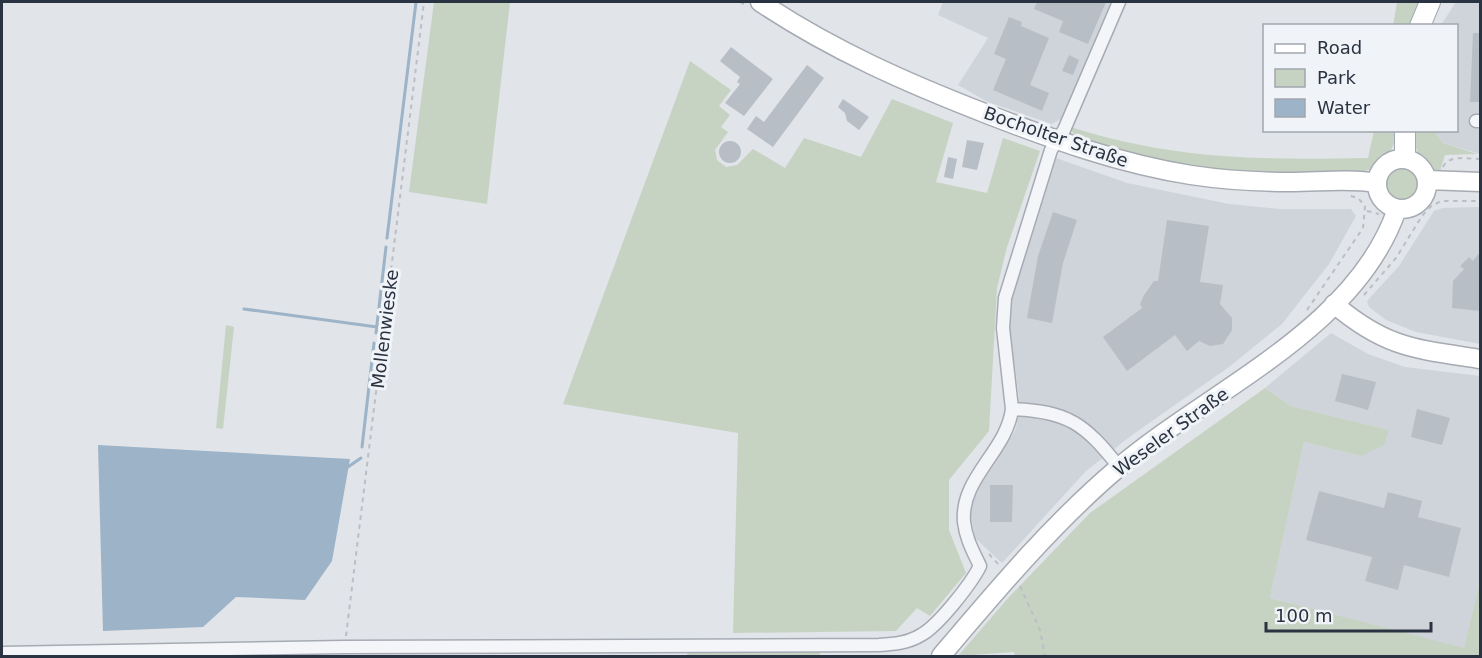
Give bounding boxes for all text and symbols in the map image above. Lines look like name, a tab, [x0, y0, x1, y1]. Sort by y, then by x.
legend	[1263, 24, 1458, 132]
text: Road	[1317, 37, 1362, 58]
text: Park	[1317, 67, 1356, 88]
text: Water	[1317, 97, 1371, 118]
street label: Bocholter Straße	[981, 102, 1131, 171]
street label: Mollenwieske	[367, 268, 402, 390]
street label: Weseler Straße	[1109, 383, 1232, 480]
scale bar	[1266, 595, 1431, 633]
text: 100 m	[1275, 605, 1333, 626]

